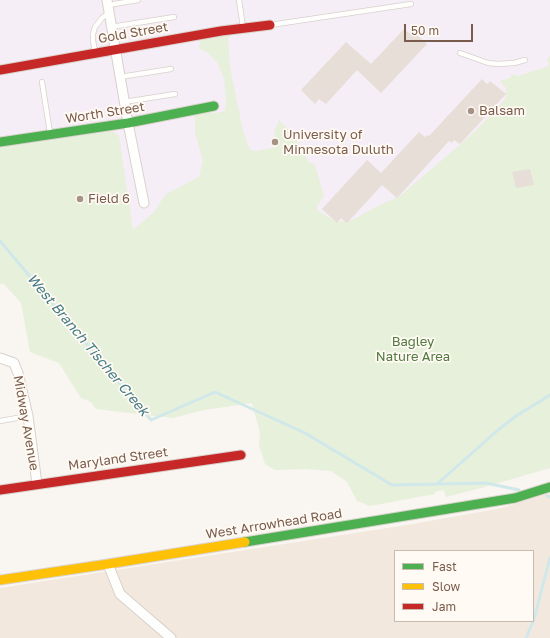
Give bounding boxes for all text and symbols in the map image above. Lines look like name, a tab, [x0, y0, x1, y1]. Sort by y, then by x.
scale bar	[406, 16, 475, 42]
street label: Gold Street	[97, 19, 169, 47]
text: 50 m	[411, 23, 439, 38]
street label: Worth Street	[64, 99, 146, 127]
place label: Balsam	[479, 103, 525, 119]
marker: Balsam	[466, 106, 476, 116]
place label: University of Minnesota Duluth	[283, 127, 394, 158]
marker: University of Minnesota Duluth	[270, 137, 280, 147]
place label: Field 6	[88, 191, 130, 207]
marker: Field 6	[75, 194, 85, 204]
water label: West Branch Tischer Creek	[24, 270, 152, 420]
park label: Bagley Nature Area	[376, 334, 450, 365]
street label: Midway Avenue	[10, 374, 42, 472]
street label: Maryland Street	[67, 444, 169, 474]
street label: West Arrowhead Road	[205, 506, 343, 542]
legend	[394, 550, 534, 622]
text: Fast	[432, 559, 457, 574]
text: Slow	[432, 579, 460, 594]
text: Jam	[432, 599, 456, 614]

